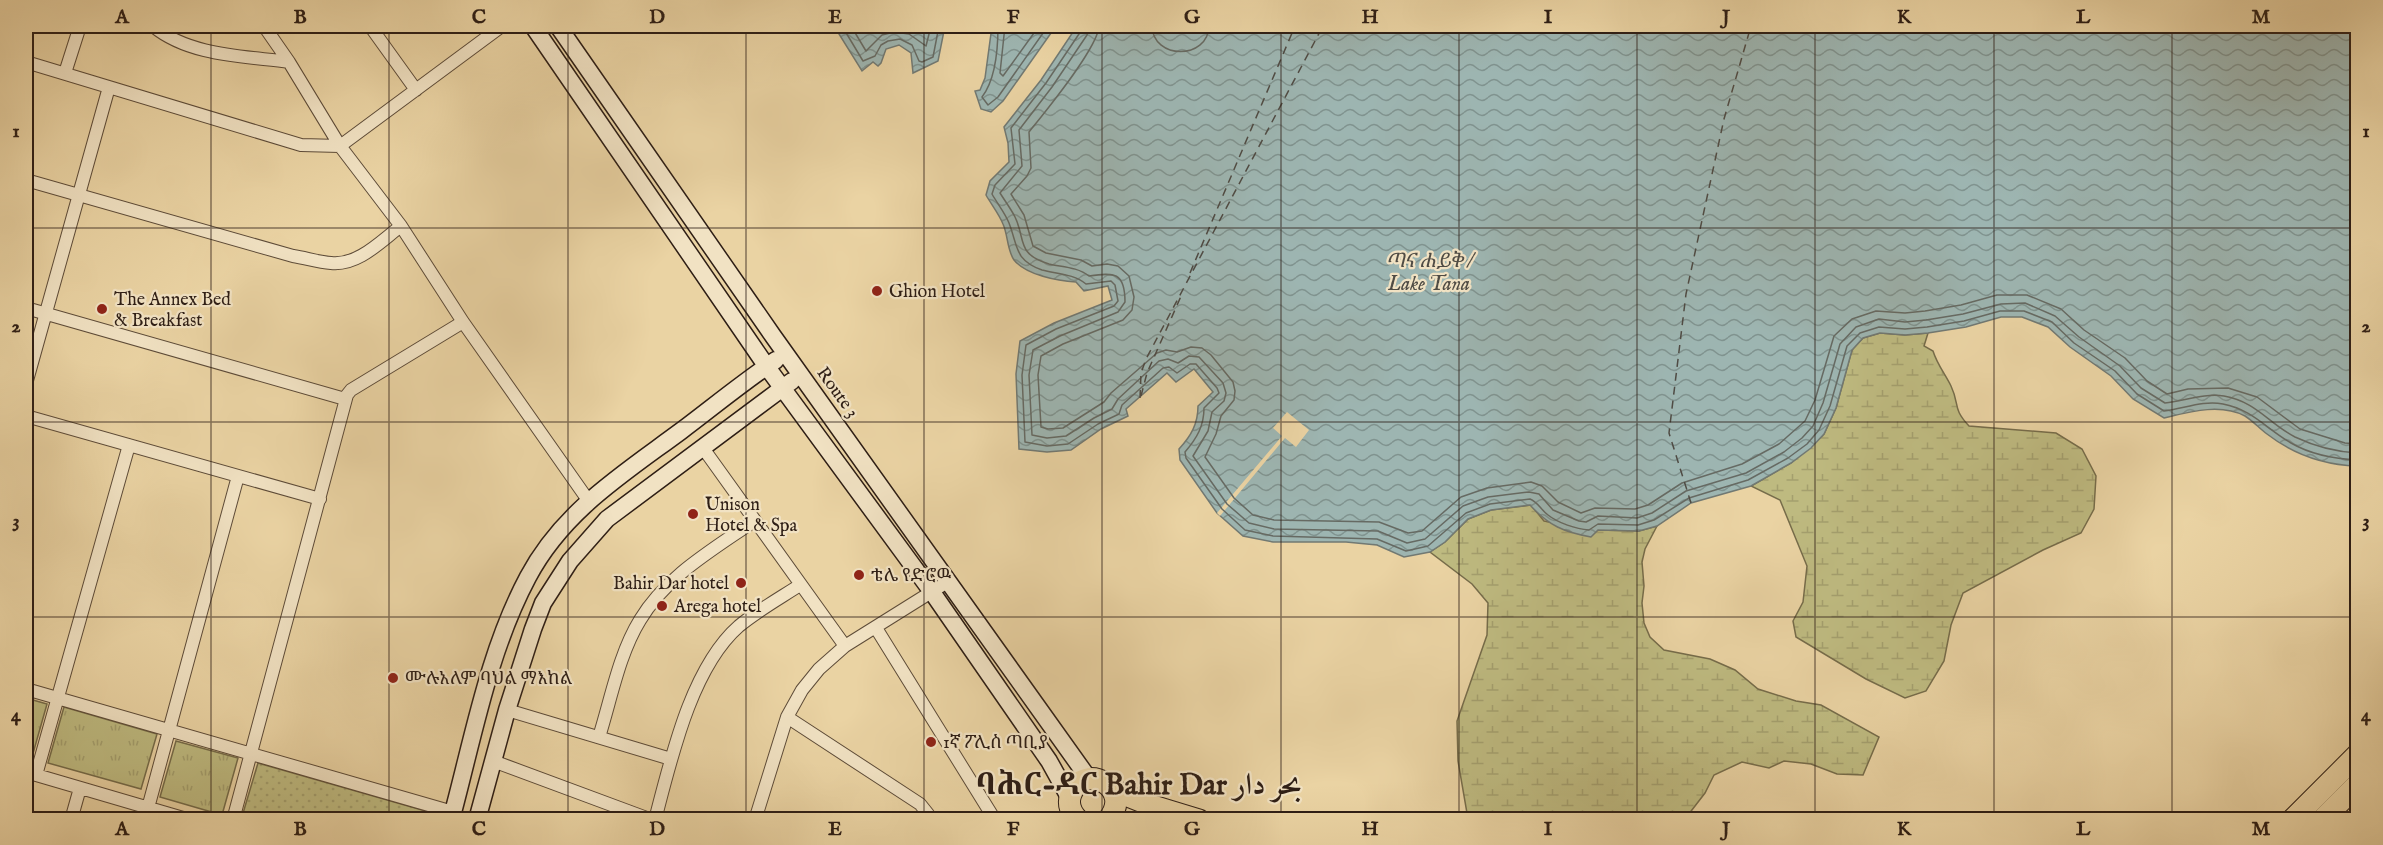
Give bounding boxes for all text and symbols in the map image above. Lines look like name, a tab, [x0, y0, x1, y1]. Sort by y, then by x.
text: A	[114, 5, 130, 30]
text: B	[293, 5, 307, 30]
text: C	[472, 5, 486, 30]
text: D	[649, 5, 665, 30]
text: E	[828, 5, 842, 30]
text: F	[1007, 5, 1020, 30]
text: G	[1184, 5, 1201, 30]
text: H	[1361, 5, 1379, 30]
text: I	[1544, 5, 1553, 30]
text: J	[1719, 5, 1731, 30]
text: K	[1897, 5, 1913, 30]
text: L	[2076, 5, 2091, 30]
text: M	[2252, 5, 2271, 30]
text: 1	[12, 119, 20, 144]
text: 1	[2362, 119, 2370, 144]
water label: ጣና ሐይቅ / Lake Tana	[1386, 249, 1477, 297]
place label: Ghion Hotel	[889, 281, 985, 304]
marker: Ghion Hotel	[870, 284, 884, 298]
place label: The Annex Bed & Breakfast	[114, 289, 231, 333]
marker: The Annex Bed & Breakfast	[95, 302, 109, 316]
text: 2	[11, 314, 21, 339]
text: 2	[2361, 314, 2371, 339]
street label: Route 3	[811, 363, 863, 423]
place label: Unison Hotel & Spa	[705, 494, 798, 538]
marker: Unison Hotel & Spa	[686, 507, 700, 521]
text: 3	[12, 509, 20, 534]
text: 3	[2362, 509, 2370, 534]
place label: ቴሌ የድሮዉ	[871, 565, 951, 588]
marker: ቴሌ የድሮዉ	[852, 568, 866, 582]
place label: Bahir Dar hotel	[613, 573, 729, 596]
marker: Bahir Dar hotel	[734, 576, 748, 590]
place label: Arega hotel	[673, 596, 761, 619]
marker: Arega hotel	[655, 599, 669, 613]
place label: ሙሉአለም ባህል ማእከል	[405, 668, 573, 691]
marker: ሙሉአለም ባህል ማእከል	[386, 671, 400, 685]
text: 4	[11, 703, 22, 728]
text: 4	[2361, 703, 2372, 728]
place label: 1ኛ ፖሊስ ጣቢያ	[943, 732, 1047, 755]
marker: 1ኛ ፖሊስ ጣቢያ	[924, 735, 938, 749]
district label: ባሕር-ዳር Bahir Dar بحر دار	[976, 767, 1302, 805]
text: A	[114, 817, 130, 842]
text: B	[293, 817, 307, 842]
text: C	[472, 817, 486, 842]
text: D	[649, 817, 665, 842]
text: E	[828, 817, 842, 842]
text: F	[1007, 817, 1020, 842]
text: G	[1184, 817, 1201, 842]
text: H	[1361, 817, 1379, 842]
text: I	[1544, 817, 1553, 842]
text: J	[1719, 817, 1731, 842]
text: K	[1897, 817, 1913, 842]
text: L	[2076, 817, 2091, 842]
text: M	[2252, 817, 2271, 842]

